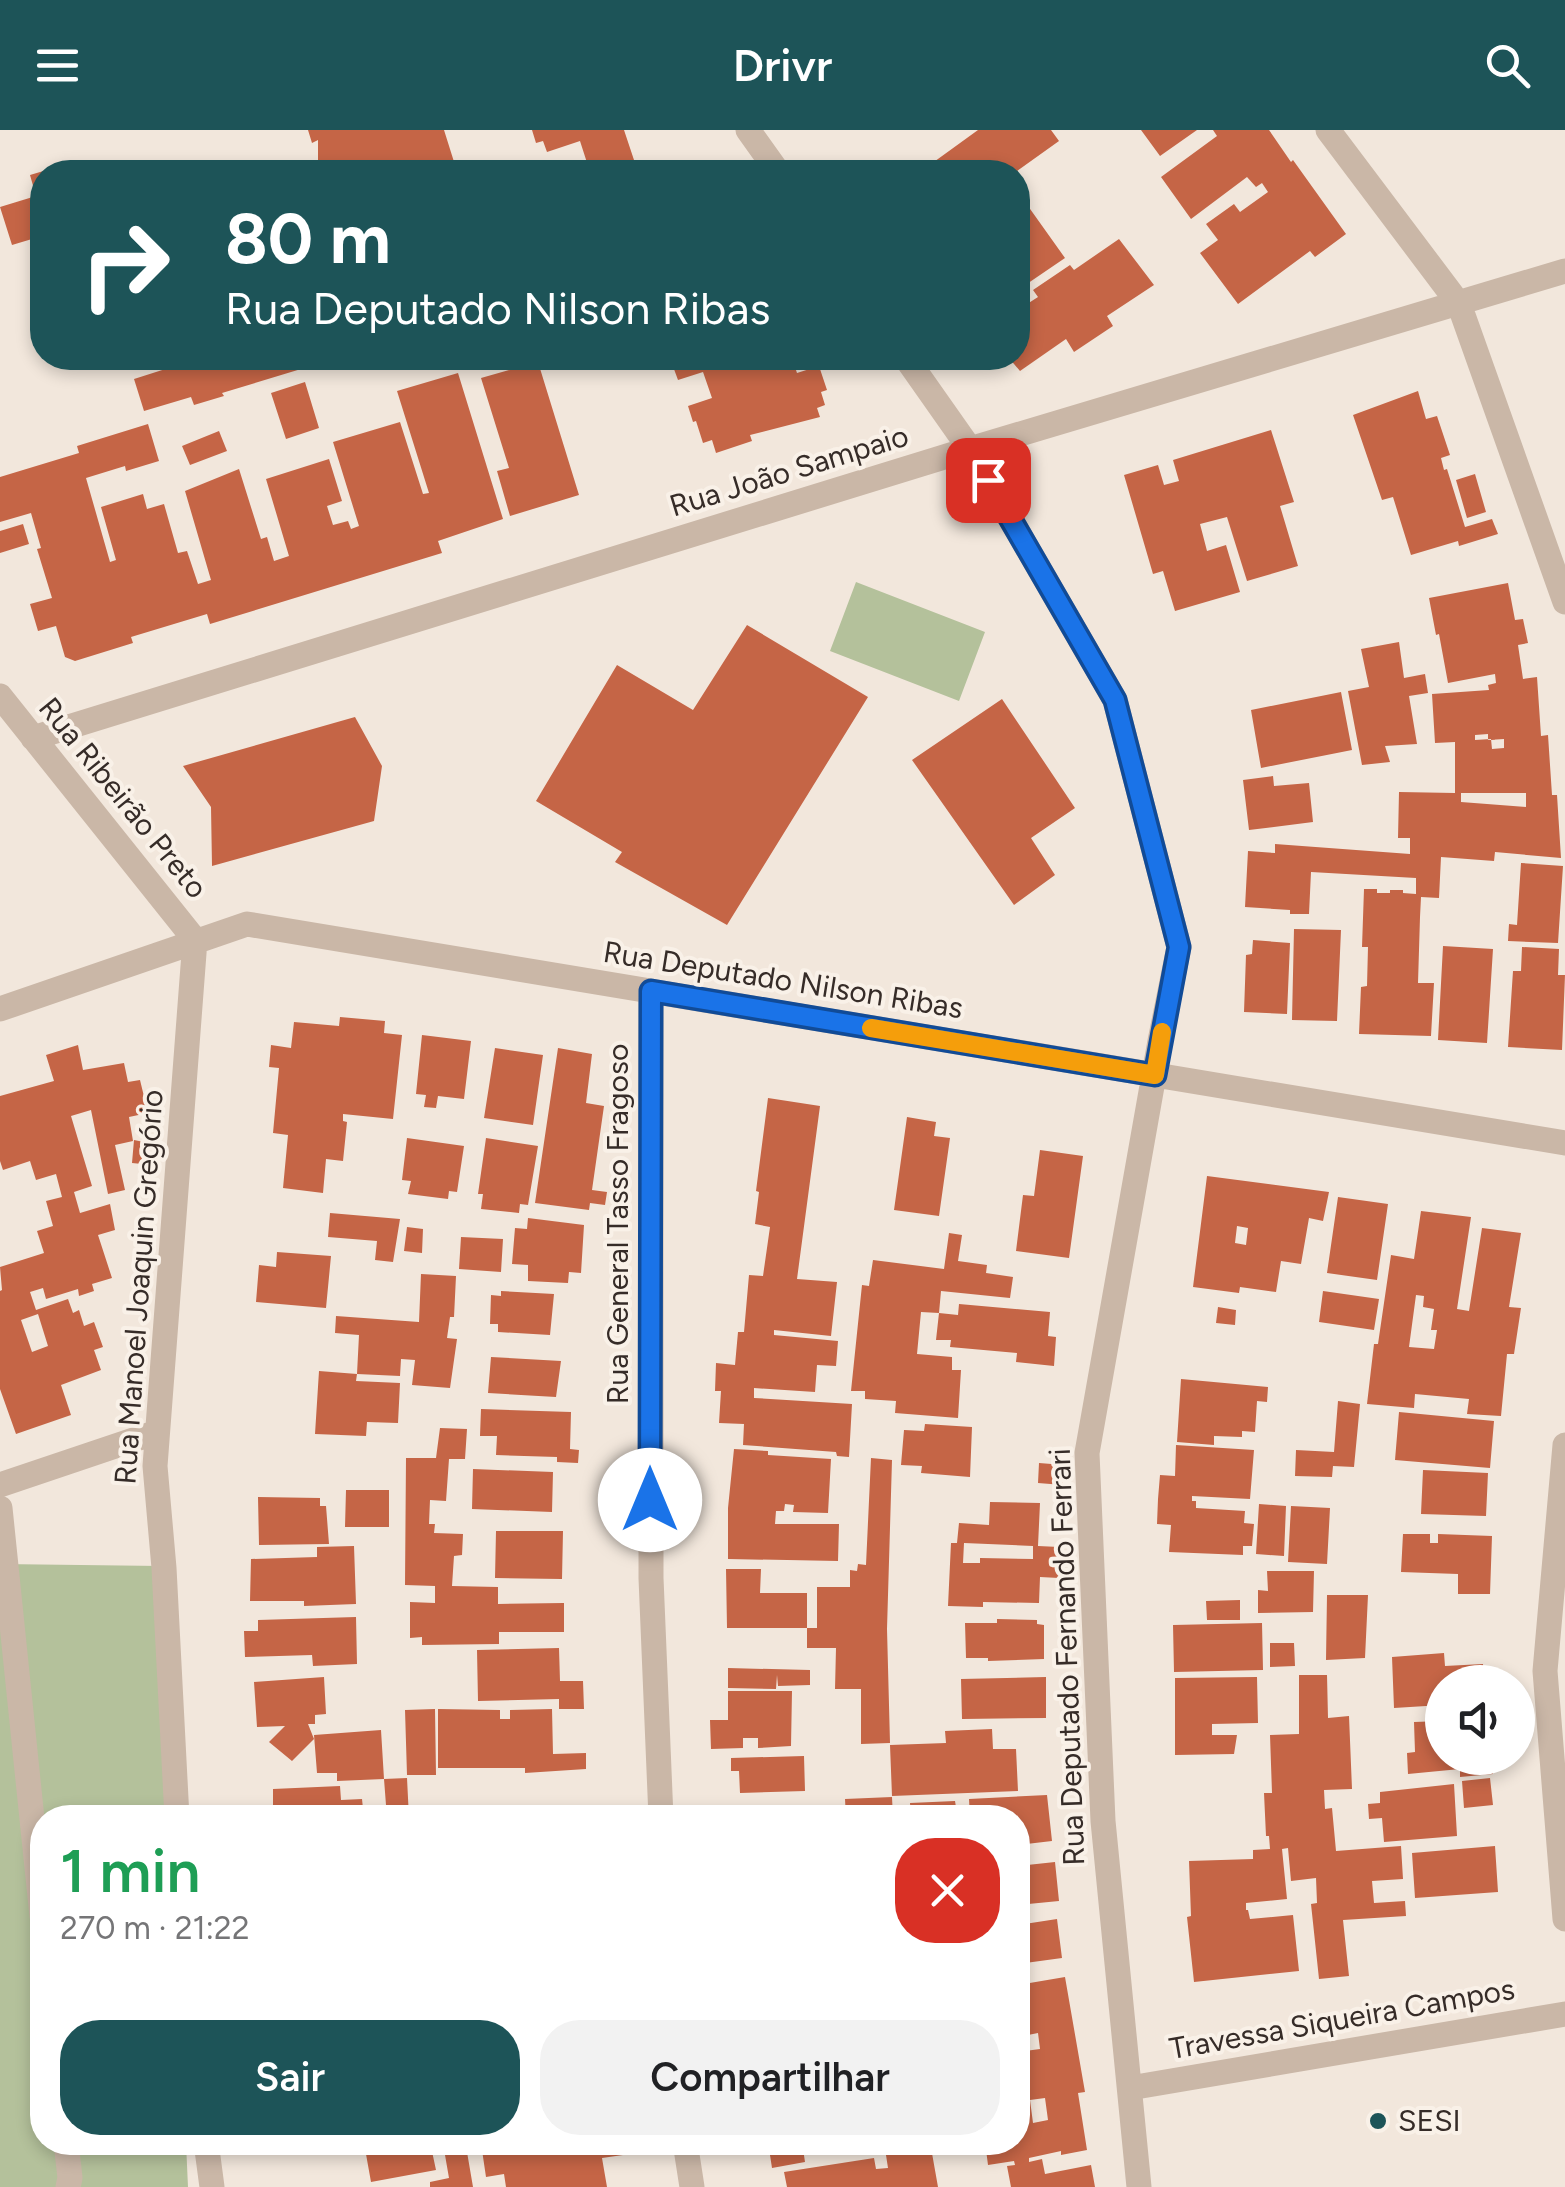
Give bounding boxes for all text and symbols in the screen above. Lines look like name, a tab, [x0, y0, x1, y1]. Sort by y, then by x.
icon: menu	[30, 38, 85, 93]
text: Drivr	[733, 38, 832, 92]
icon: search	[1480, 38, 1535, 93]
text: 80 m	[225, 196, 391, 281]
icon: right	[60, 200, 190, 330]
text: Rua Deputado Nilson Ribas	[225, 281, 770, 335]
street label: Rua João Sampaio	[665, 417, 913, 524]
pin	[946, 438, 1031, 523]
icon: arrive	[961, 453, 1016, 508]
street label: Rua Ribeirão Preto	[31, 690, 216, 906]
street label: Rua Deputado Nilson Ribas	[601, 933, 966, 1026]
street label: Rua General Tasso Fragoso	[599, 1044, 636, 1404]
street label: Rua Manoel Joaquin Gregório	[106, 1088, 171, 1486]
position arrow	[598, 1448, 702, 1552]
street label: Rua Deputado Fernando Ferrari	[1041, 1448, 1092, 1866]
map controls	[1425, 1665, 1535, 1775]
button: sound	[1425, 1665, 1535, 1775]
text: 1 min	[60, 1835, 200, 1907]
button: close	[895, 1838, 1000, 1943]
text: 270 m · 21:22	[60, 1909, 250, 1947]
street label: Travessa Siqueira Campos	[1166, 1970, 1517, 2067]
button: Sair	[60, 2020, 520, 2135]
button: Compartilhar	[540, 2020, 1000, 2135]
place label: SESI	[1398, 2102, 1461, 2139]
marker: SESI	[1367, 2110, 1389, 2132]

